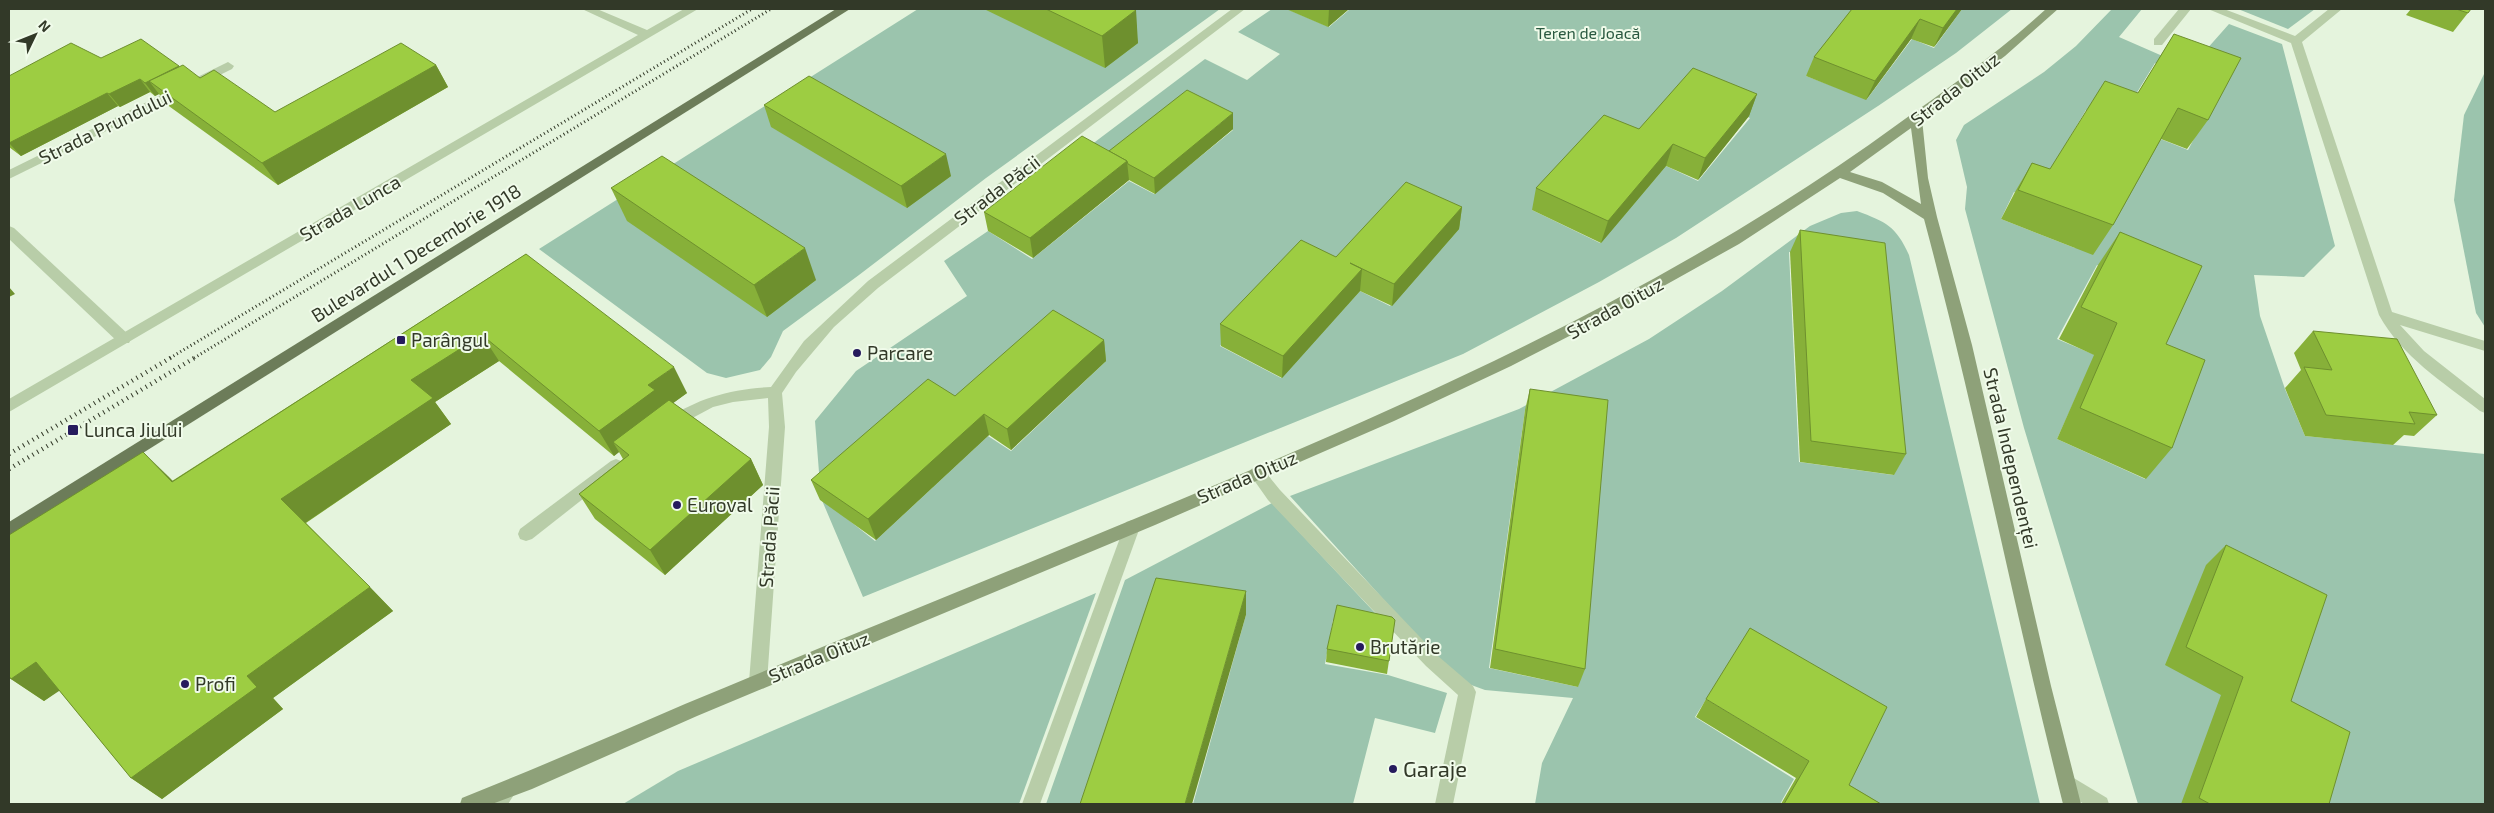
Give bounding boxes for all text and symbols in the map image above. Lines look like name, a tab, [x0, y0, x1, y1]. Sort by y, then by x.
north arrow	[10, 10, 60, 60]
text: N	[35, 16, 55, 35]
park label: Teren de Joacă	[1536, 23, 1640, 42]
street label: Strada Oituz	[1906, 47, 2004, 130]
street label: Strada Prundului	[35, 84, 175, 169]
street label: Strada Păcii	[949, 150, 1044, 229]
street label: Strada Lunca	[295, 169, 404, 246]
street label: Bulevardul 1 Decembrie 1918	[307, 178, 525, 327]
street label: Strada Oituz	[1563, 272, 1667, 343]
place label: Parângul	[411, 328, 489, 351]
marker: Parângul	[395, 334, 407, 346]
place label: Parcare	[867, 341, 933, 364]
marker: Parcare	[851, 347, 863, 359]
street label: Strada Independenței	[1978, 365, 2044, 551]
place label: Lunca Jiului	[84, 418, 182, 441]
marker: Lunca Jiului	[66, 423, 80, 437]
street label: Strada Oituz	[1193, 445, 1300, 508]
street label: Strada Păcii	[753, 485, 784, 588]
place label: Euroval	[687, 493, 753, 516]
marker: Euroval	[671, 499, 683, 511]
street label: Strada Oituz	[765, 626, 873, 687]
place label: Brutărie	[1370, 635, 1440, 658]
marker: Brutărie	[1354, 641, 1366, 653]
place label: Profi	[195, 672, 236, 695]
marker: Profi	[179, 678, 191, 690]
place label: Garaje	[1403, 755, 1467, 782]
marker: Garaje	[1387, 763, 1399, 775]

